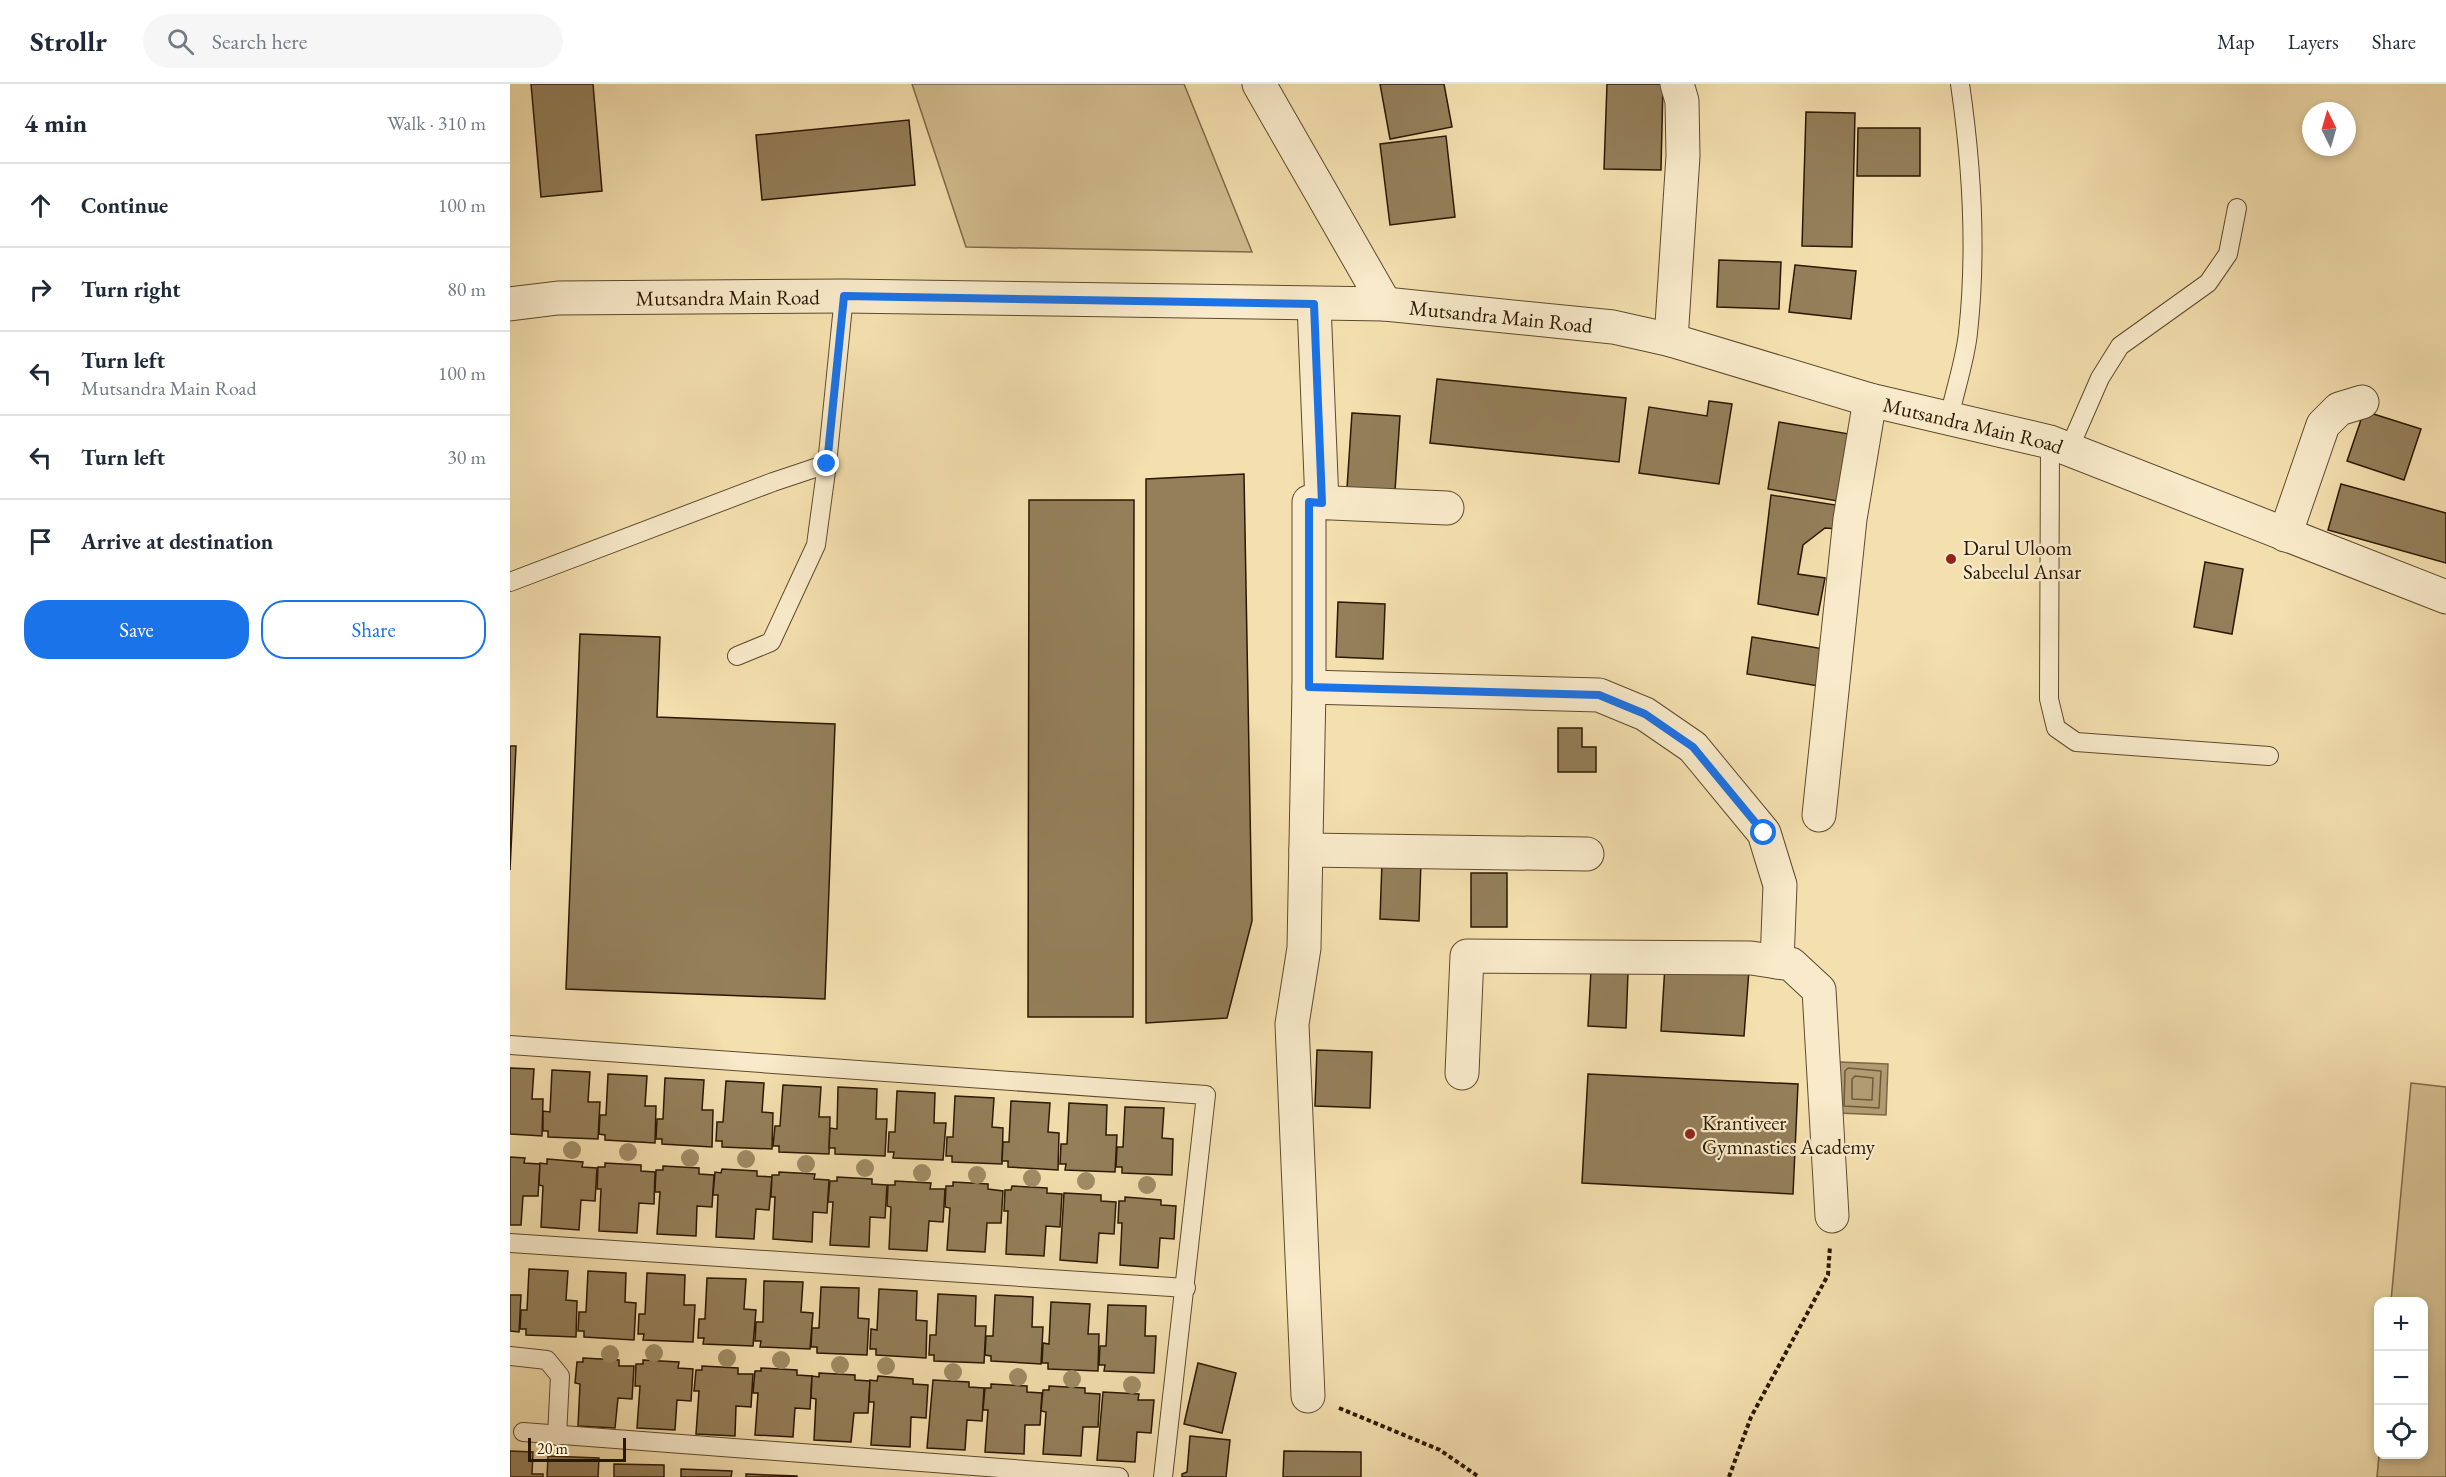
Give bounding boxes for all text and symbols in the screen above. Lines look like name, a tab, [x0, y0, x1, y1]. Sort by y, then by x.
search box	[143, 14, 563, 68]
text: Strollr	[30, 23, 107, 59]
icon: search	[164, 25, 197, 58]
text: Search here	[212, 27, 307, 56]
text: Map	[2217, 28, 2255, 55]
text: Layers	[2288, 28, 2339, 55]
text: Share	[2372, 28, 2416, 55]
north arrow	[2302, 102, 2356, 156]
text: 4 min	[24, 106, 87, 140]
text: Walk · 310 m	[387, 110, 486, 136]
icon: ahead	[24, 189, 57, 222]
text: Continue	[81, 191, 168, 220]
text: 100 m	[438, 192, 486, 218]
icon: right	[24, 273, 57, 306]
text: Turn right	[81, 275, 180, 304]
text: 80 m	[447, 276, 486, 302]
street label: Mutsandra Main Road	[635, 283, 820, 311]
street label: Mutsandra Main Road	[1408, 293, 1594, 338]
text: Turn left	[81, 346, 165, 375]
icon: left	[24, 357, 57, 390]
text: 100 m	[438, 360, 486, 386]
text: Mutsandra Main Road	[81, 375, 257, 401]
street label: Mutsandra Main Road	[1880, 390, 2068, 460]
icon: left	[24, 441, 57, 474]
text: Turn left	[81, 443, 165, 472]
text: 30 m	[447, 444, 486, 470]
route end	[813, 450, 839, 476]
icon: arrive	[24, 525, 57, 558]
text: Arrive at destination	[81, 527, 273, 556]
place label: Darul Uloom Sabeelul Ansar	[1963, 534, 2081, 585]
marker: Darul Uloom Sabeelul Ansar	[1944, 552, 1958, 566]
button: Save	[24, 600, 249, 659]
button: Share	[261, 600, 486, 659]
route start	[1750, 819, 1776, 845]
place label: Krantiveer Gymnastics Academy	[1702, 1109, 1876, 1160]
marker: Krantiveer Gymnastics Academy	[1683, 1127, 1697, 1141]
map controls	[2374, 1297, 2428, 1459]
button: +	[2374, 1297, 2428, 1351]
button: −	[2374, 1351, 2428, 1405]
button: locate	[2374, 1405, 2428, 1459]
scale bar	[528, 1435, 626, 1462]
text: 20 m	[537, 1438, 568, 1459]

